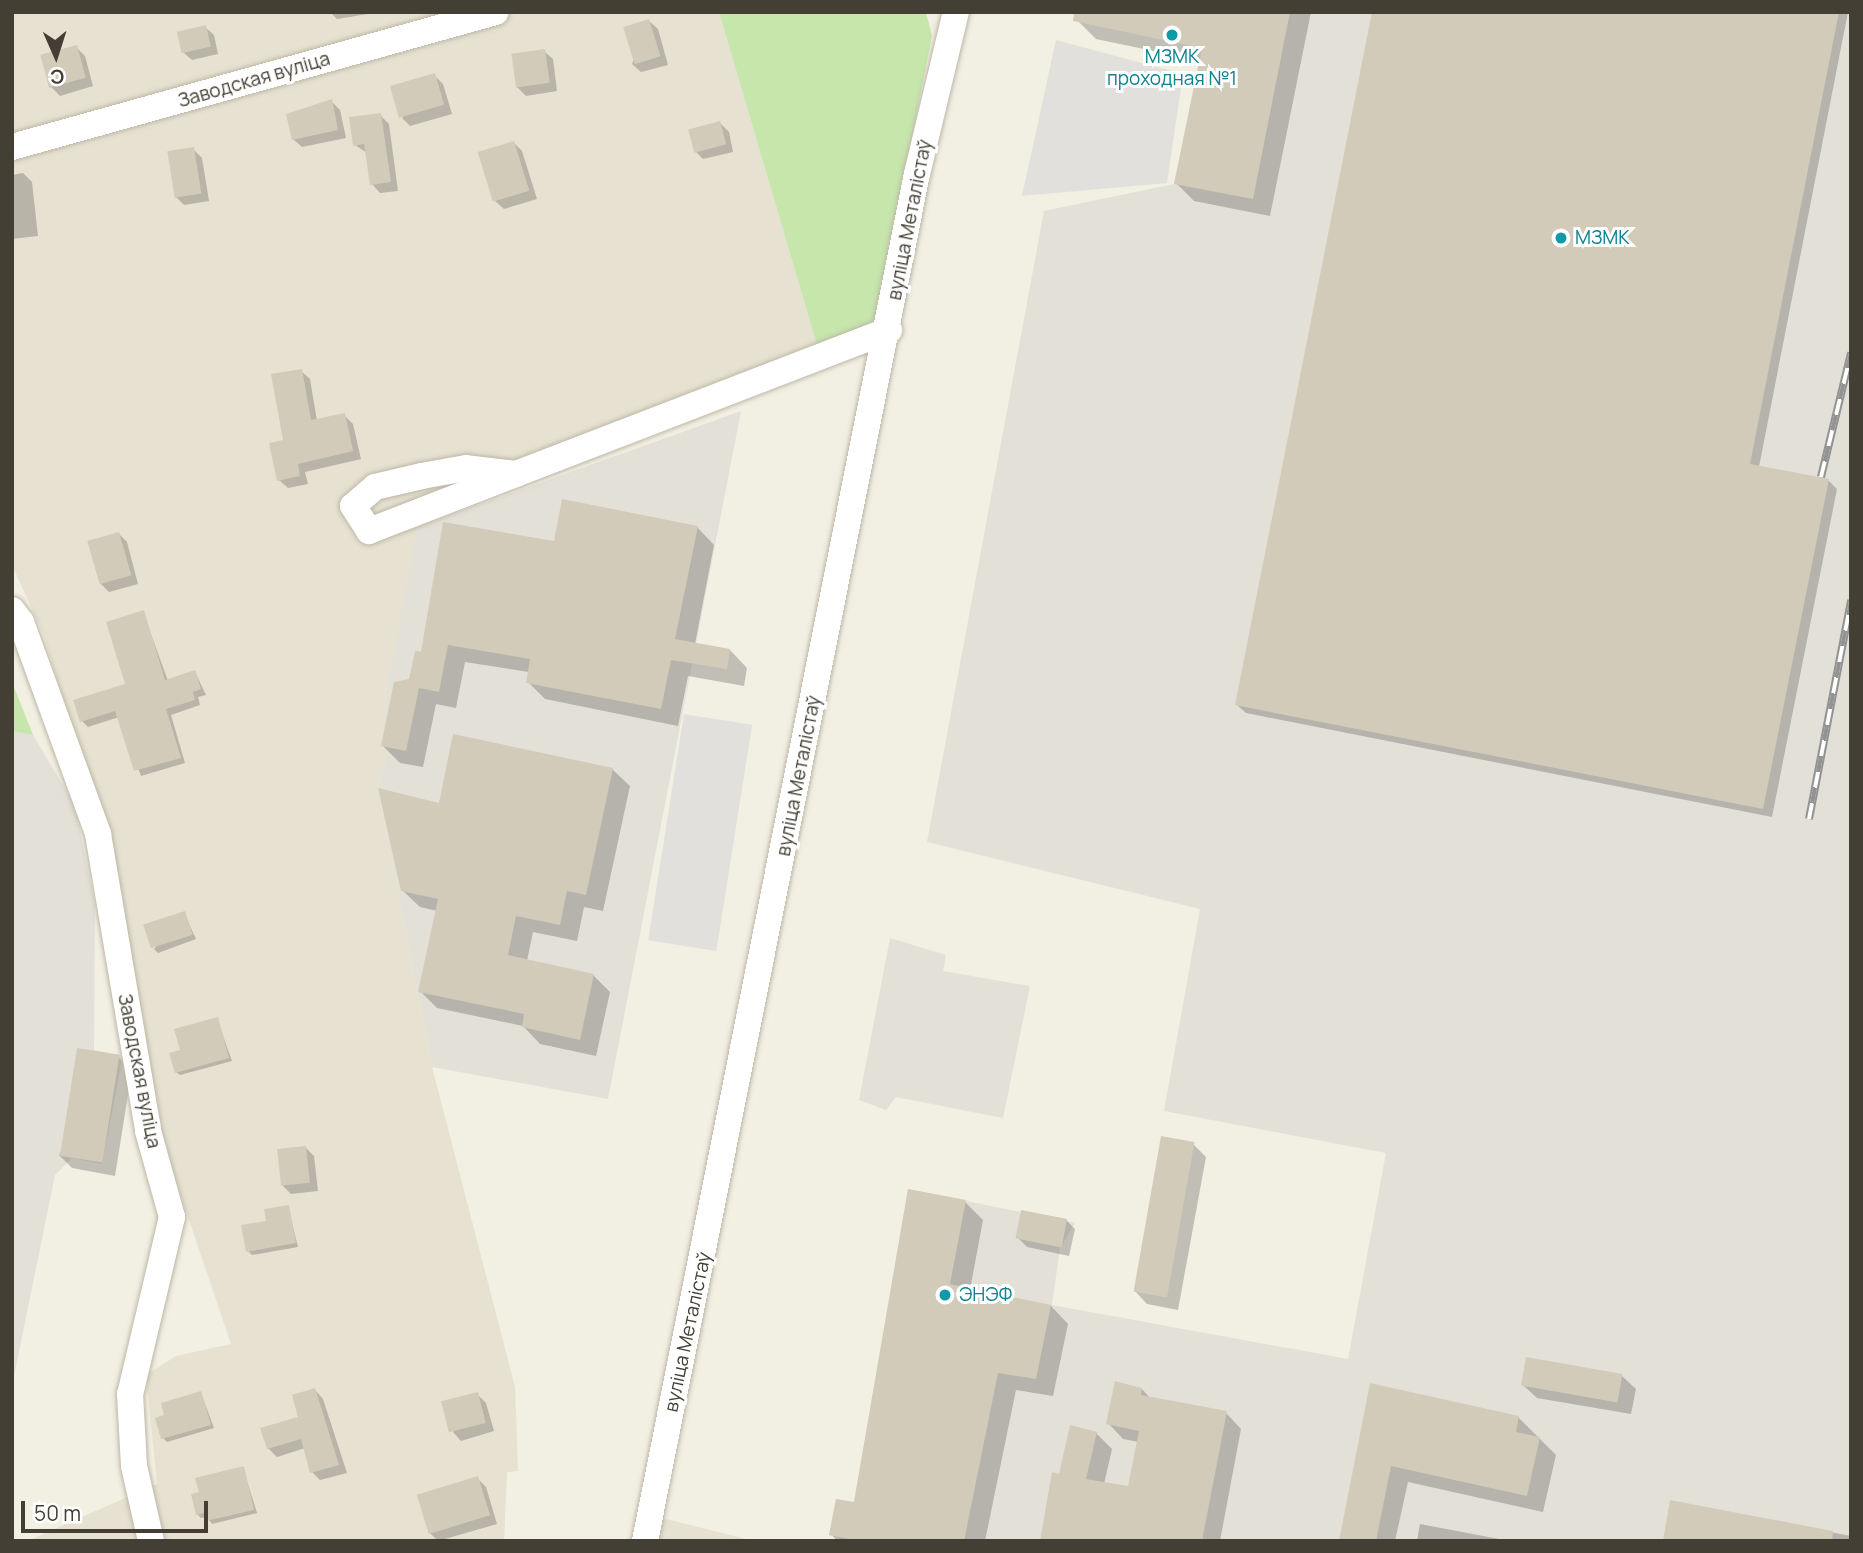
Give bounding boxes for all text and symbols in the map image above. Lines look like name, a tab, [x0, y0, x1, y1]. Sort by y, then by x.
north arrow	[21, 21, 91, 91]
marker: МЗМК проходная №1	[1164, 27, 1180, 43]
place label: МЗМК проходная №1	[1107, 46, 1237, 90]
street label: Заводская вуліца	[175, 47, 333, 113]
text: С	[49, 64, 65, 90]
street label: вуліца Металістаў	[883, 138, 937, 302]
place label: МЗМК	[1575, 227, 1630, 249]
marker: МЗМК	[1553, 230, 1569, 246]
street label: вуліца Металістаў	[772, 694, 826, 858]
street label: Заводская вуліца	[113, 992, 165, 1150]
street label: вуліца Металістаў	[660, 1250, 716, 1414]
place label: ЭНЭФ	[959, 1284, 1012, 1306]
marker: ЭНЭФ	[937, 1287, 953, 1303]
scale bar	[24, 1486, 212, 1530]
text: 50 m	[34, 1499, 81, 1527]

